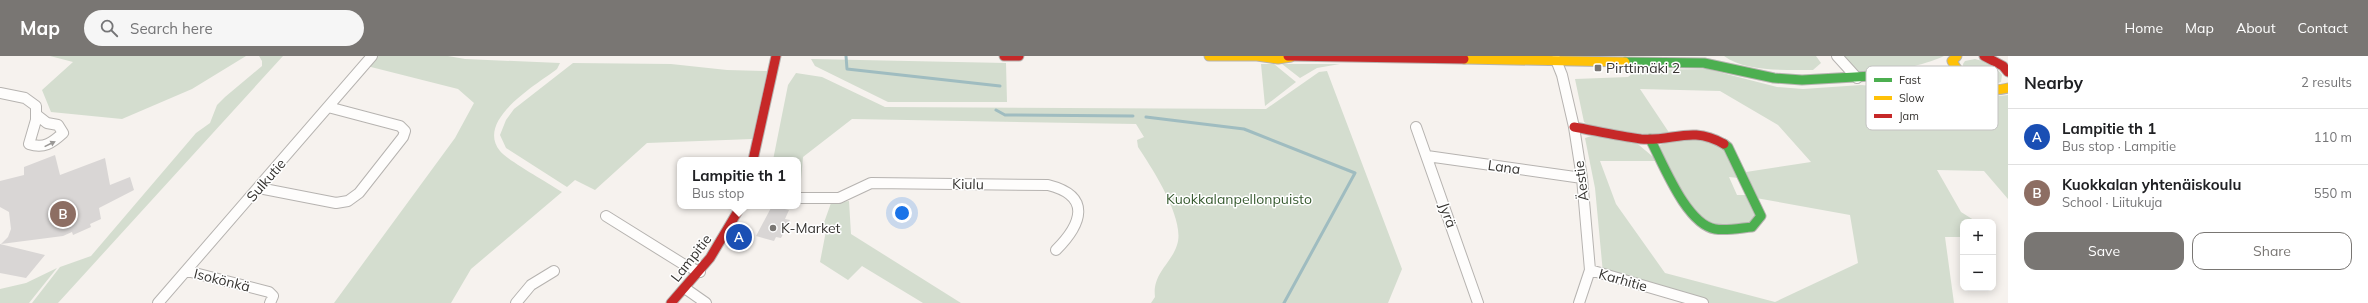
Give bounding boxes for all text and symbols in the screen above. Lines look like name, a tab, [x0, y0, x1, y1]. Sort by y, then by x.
search box	[84, 10, 364, 46]
text: Map	[20, 16, 60, 40]
icon: search	[98, 17, 120, 39]
text: Search here	[130, 19, 213, 38]
text: Home	[2124, 19, 2163, 37]
text: Map	[2185, 19, 2214, 37]
text: About	[2236, 19, 2276, 37]
text: Contact	[2298, 19, 2348, 37]
place label: Pirttimäki 2	[1606, 59, 1680, 77]
marker: Pirttimäki 2	[1593, 63, 1603, 73]
legend	[1866, 66, 1998, 130]
text: Nearby	[2024, 72, 2083, 93]
text: Fast	[1899, 73, 1921, 87]
text: 2 results	[2301, 74, 2352, 90]
text: Slow	[1899, 91, 1925, 105]
text: Jam	[1899, 109, 1919, 123]
text: Lampitie th 1	[2062, 119, 2156, 138]
text: A	[2032, 129, 2042, 145]
text: 110 m	[2314, 129, 2352, 145]
text: Bus stop · Lampitie	[2062, 138, 2176, 154]
one-way arrow	[44, 141, 56, 147]
street label: Sulkutie	[242, 155, 290, 205]
street label: Lana	[1487, 156, 1521, 178]
popup	[677, 157, 801, 209]
street label: Äestie	[1570, 160, 1592, 202]
text: Lampitie th 1	[692, 166, 786, 185]
street label: Kiulu	[952, 175, 984, 193]
text: Kuokkalan yhtenäiskoulu	[2062, 175, 2241, 194]
text: Bus stop	[692, 185, 744, 201]
text: B	[2033, 185, 2041, 201]
text: 550 m	[2314, 185, 2352, 201]
park label: Kuokkalanpellonpuisto	[1166, 190, 1312, 208]
text: School · Liitukuja	[2062, 194, 2162, 210]
pin: B	[50, 199, 76, 229]
street label: Jyrä	[1435, 200, 1461, 230]
your location	[892, 203, 912, 223]
place label: K-Market	[781, 219, 841, 237]
map controls	[1960, 219, 1996, 291]
button: +	[1960, 219, 1996, 255]
pin: A	[726, 222, 752, 252]
marker: K-Market	[768, 223, 778, 233]
street label: Lampitie	[667, 230, 715, 286]
button: Save	[2024, 232, 2184, 270]
button: Share	[2192, 232, 2352, 270]
button: −	[1960, 255, 1996, 291]
street label: Isokönkä	[192, 264, 252, 296]
street label: Karhitie	[1597, 264, 1649, 296]

